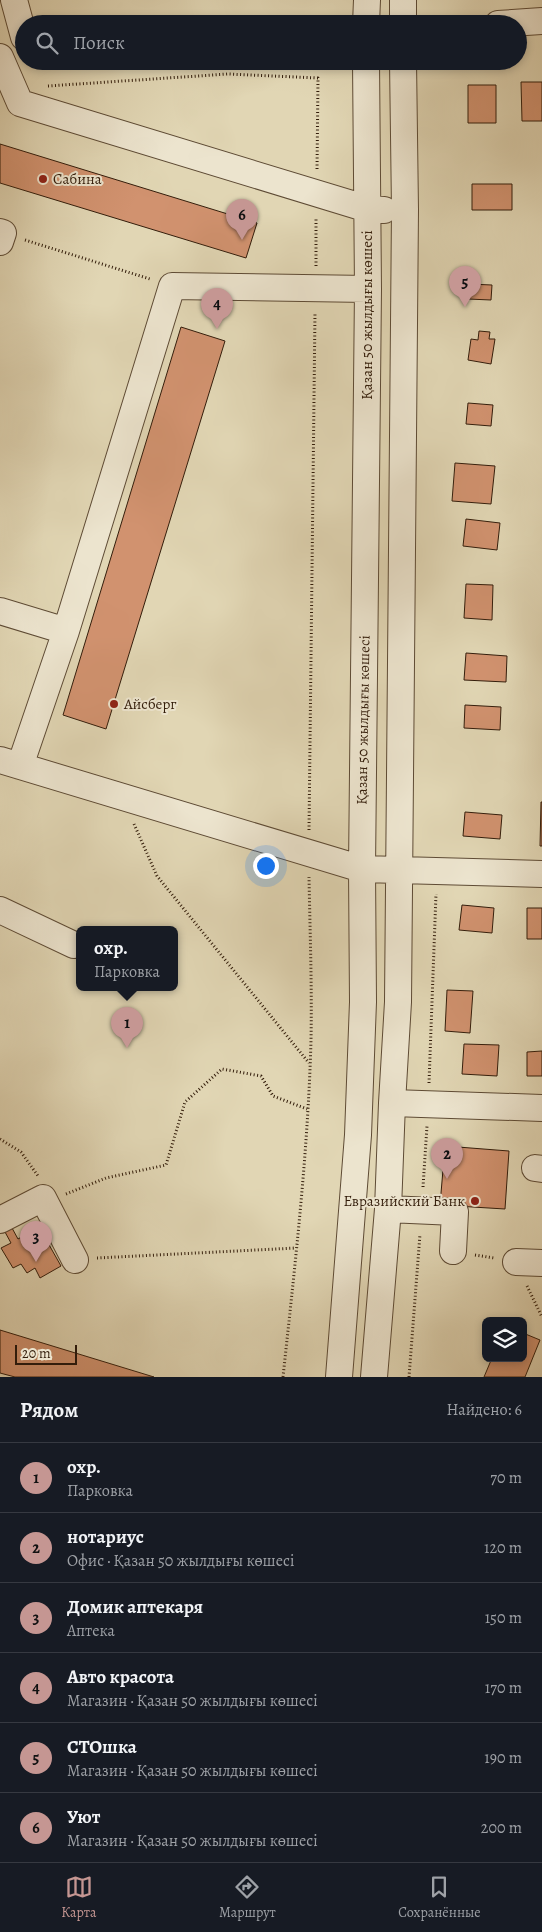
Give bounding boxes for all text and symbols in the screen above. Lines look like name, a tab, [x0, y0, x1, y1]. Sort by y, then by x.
search box	[15, 15, 527, 70]
icon: search	[33, 29, 61, 57]
text: Поиск	[73, 30, 125, 56]
place label: Сабина	[53, 169, 102, 189]
marker: Сабина	[37, 173, 49, 185]
pin: 6	[226, 199, 258, 240]
street label: Қазан 50 жылдығы көшесі	[357, 230, 377, 400]
pin: 5	[449, 266, 481, 307]
pin: 4	[201, 288, 233, 329]
street label: Қазан 50 жылдығы көшесі	[352, 635, 374, 805]
place label: Айсберг	[123, 694, 177, 714]
marker: Айсберг	[108, 698, 120, 710]
your location	[253, 853, 279, 879]
popup	[76, 926, 178, 991]
text: охр.	[94, 935, 128, 961]
text: Парковка	[94, 961, 160, 983]
pin: 1	[111, 1007, 143, 1048]
pin: 2	[431, 1138, 463, 1179]
place label: Евразийский Банк	[343, 1191, 465, 1211]
marker: Евразийский Банк	[469, 1195, 481, 1207]
pin: 3	[20, 1221, 52, 1262]
map controls	[482, 1317, 527, 1362]
button: layers	[482, 1317, 527, 1362]
scale bar	[15, 1342, 78, 1365]
text: 20 m	[22, 1344, 51, 1363]
text: Рядом	[20, 1396, 78, 1424]
text: Найдено: 6	[447, 1399, 522, 1421]
text: охр.	[67, 1454, 101, 1480]
text: 1	[33, 1467, 39, 1489]
text: 70 m	[490, 1467, 522, 1489]
text: Парковка	[67, 1480, 133, 1502]
text: нотариус	[67, 1524, 144, 1550]
text: 2	[32, 1537, 40, 1559]
text: 120 m	[484, 1537, 522, 1559]
text: Офис · Қазан 50 жылдығы көшесі	[67, 1550, 294, 1572]
text: Домик аптекаря	[67, 1594, 203, 1620]
text: 3	[33, 1607, 39, 1629]
text: 150 m	[485, 1607, 522, 1629]
text: Аптека	[67, 1620, 115, 1642]
text: Авто красота	[67, 1664, 174, 1690]
text: 4	[32, 1677, 40, 1699]
text: 170 m	[485, 1677, 522, 1699]
text: Магазин · Қазан 50 жылдығы көшесі	[67, 1690, 318, 1712]
text: СТОшка	[67, 1734, 137, 1760]
text: 5	[33, 1747, 39, 1769]
text: 190 m	[484, 1747, 522, 1769]
text: Магазин · Қазан 50 жылдығы көшесі	[67, 1760, 318, 1782]
text: Уют	[67, 1804, 100, 1830]
text: 6	[32, 1817, 40, 1839]
text: 200 m	[481, 1817, 522, 1839]
text: Магазин · Қазан 50 жылдығы көшесі	[67, 1830, 318, 1852]
tab: Карта	[61, 1873, 97, 1922]
tab: Маршрут	[219, 1873, 276, 1922]
tab: Сохранённые	[398, 1873, 481, 1922]

